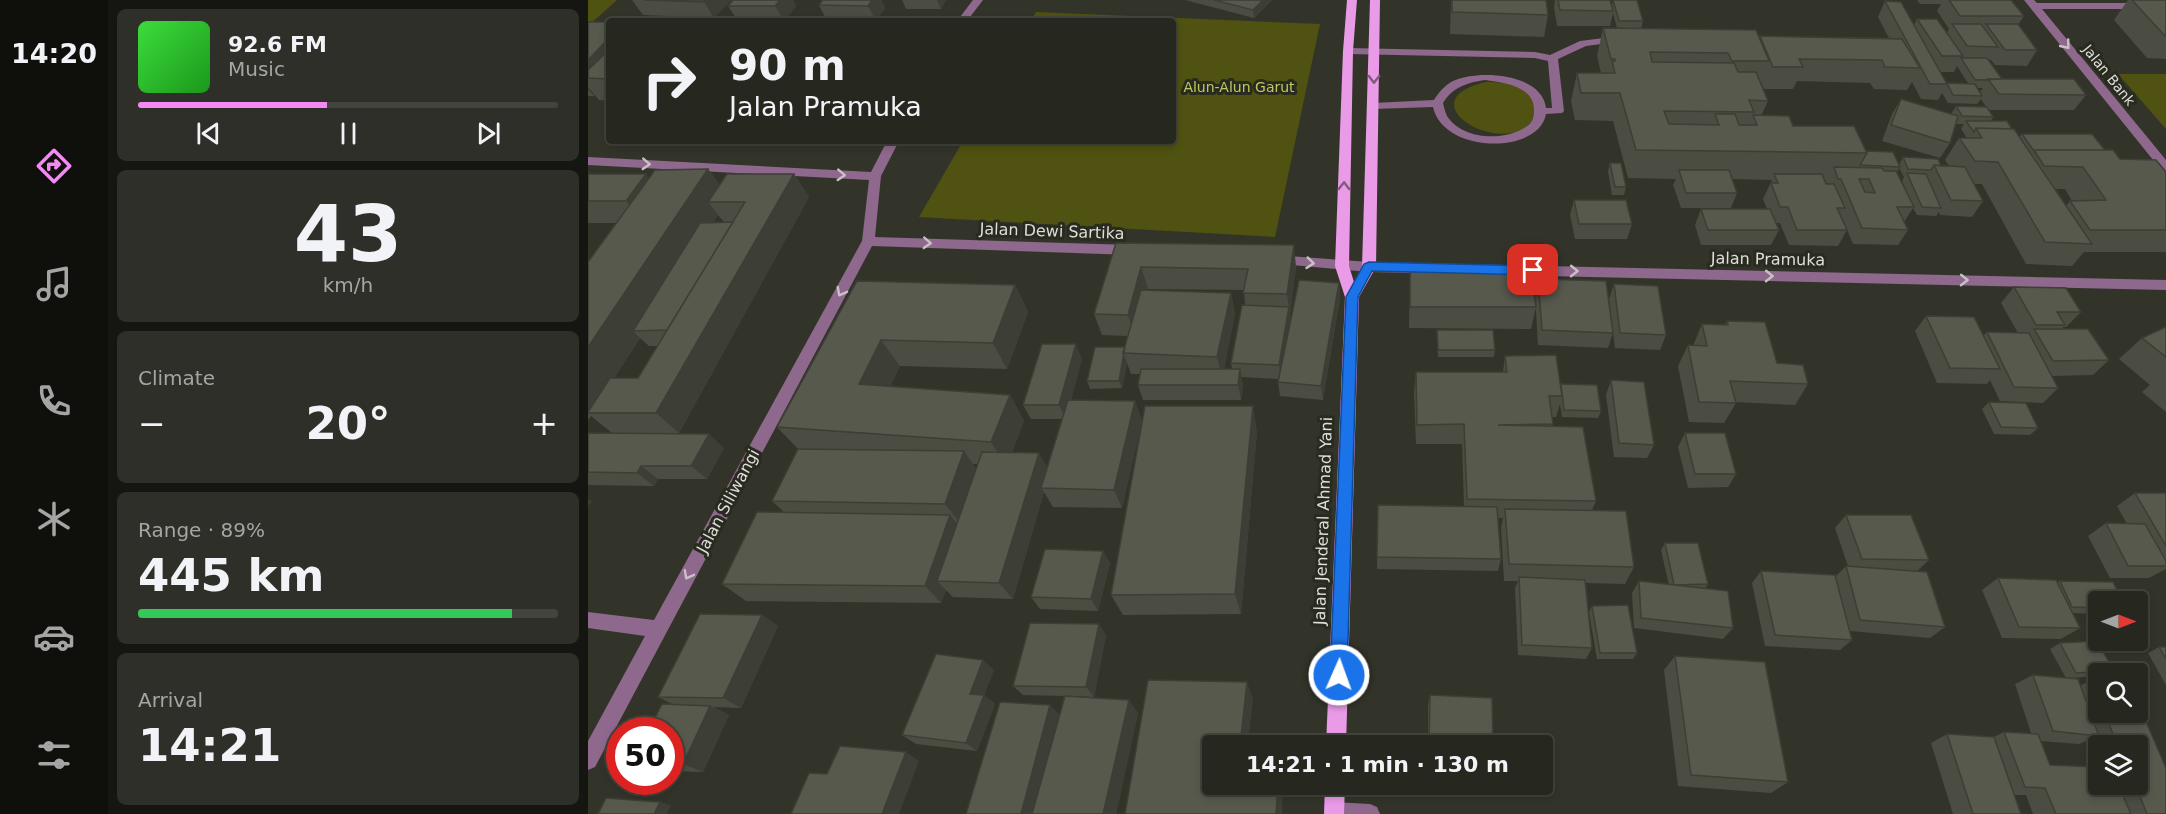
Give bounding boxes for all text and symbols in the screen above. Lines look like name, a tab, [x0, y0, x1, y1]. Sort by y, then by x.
text: 92.6 FM	[228, 32, 327, 57]
text: 14:20	[11, 38, 97, 69]
one-way arrow	[2059, 39, 2070, 50]
text: 90 m	[729, 41, 846, 90]
street label: Jalan Bank	[2079, 41, 2139, 109]
icon: right	[630, 42, 708, 120]
text: Music	[228, 57, 285, 81]
one-way arrow	[1367, 75, 1380, 84]
park label: Alun-Alun Garut	[1183, 79, 1295, 95]
text: Jalan Pramuka	[729, 91, 922, 122]
icon: previous	[192, 117, 225, 150]
icon: pause	[332, 117, 365, 150]
icon: next	[472, 117, 505, 150]
icon: directions	[33, 145, 75, 187]
one-way arrow	[642, 158, 651, 171]
one-way arrow	[837, 168, 846, 181]
one-way arrow	[1338, 182, 1351, 191]
text: 43	[294, 189, 402, 279]
street label: Jalan Dewi Sartika	[978, 219, 1125, 243]
one-way arrow	[922, 237, 931, 250]
pin	[1507, 244, 1558, 295]
street label: Jalan Pramuka	[1710, 248, 1825, 269]
icon: arrive	[1516, 253, 1549, 286]
one-way arrow	[1306, 256, 1315, 269]
icon: music	[33, 263, 75, 305]
one-way arrow	[1570, 265, 1579, 277]
one-way arrow	[1764, 269, 1773, 282]
text: km/h	[323, 273, 373, 297]
one-way arrow	[1959, 274, 1968, 286]
one-way arrow	[837, 286, 848, 297]
text: Climate	[138, 366, 215, 390]
icon: phone	[33, 380, 75, 422]
text: 20°	[305, 397, 391, 450]
text: −	[138, 404, 166, 443]
text: +	[530, 404, 558, 443]
street label: Jalan Jenderal Ahmad Yani	[1310, 417, 1336, 626]
street label: Jalan Siliwangi	[692, 446, 763, 557]
icon: climate	[33, 498, 75, 540]
text: Range · 89%	[138, 518, 265, 542]
text: 445 km	[138, 549, 324, 602]
one-way arrow	[684, 569, 695, 579]
north arrow	[2088, 591, 2148, 651]
map controls	[2088, 591, 2148, 795]
icon: car	[33, 616, 75, 658]
position arrow	[1307, 643, 1371, 707]
button: search	[2088, 663, 2148, 723]
text: Arrival	[138, 688, 203, 712]
speed limit sign: 50	[606, 717, 684, 795]
text: 14:21	[138, 719, 281, 772]
icon: filters	[33, 734, 75, 776]
button: layers	[2088, 735, 2148, 795]
text: 14:21 · 1 min · 130 m	[1246, 752, 1509, 777]

